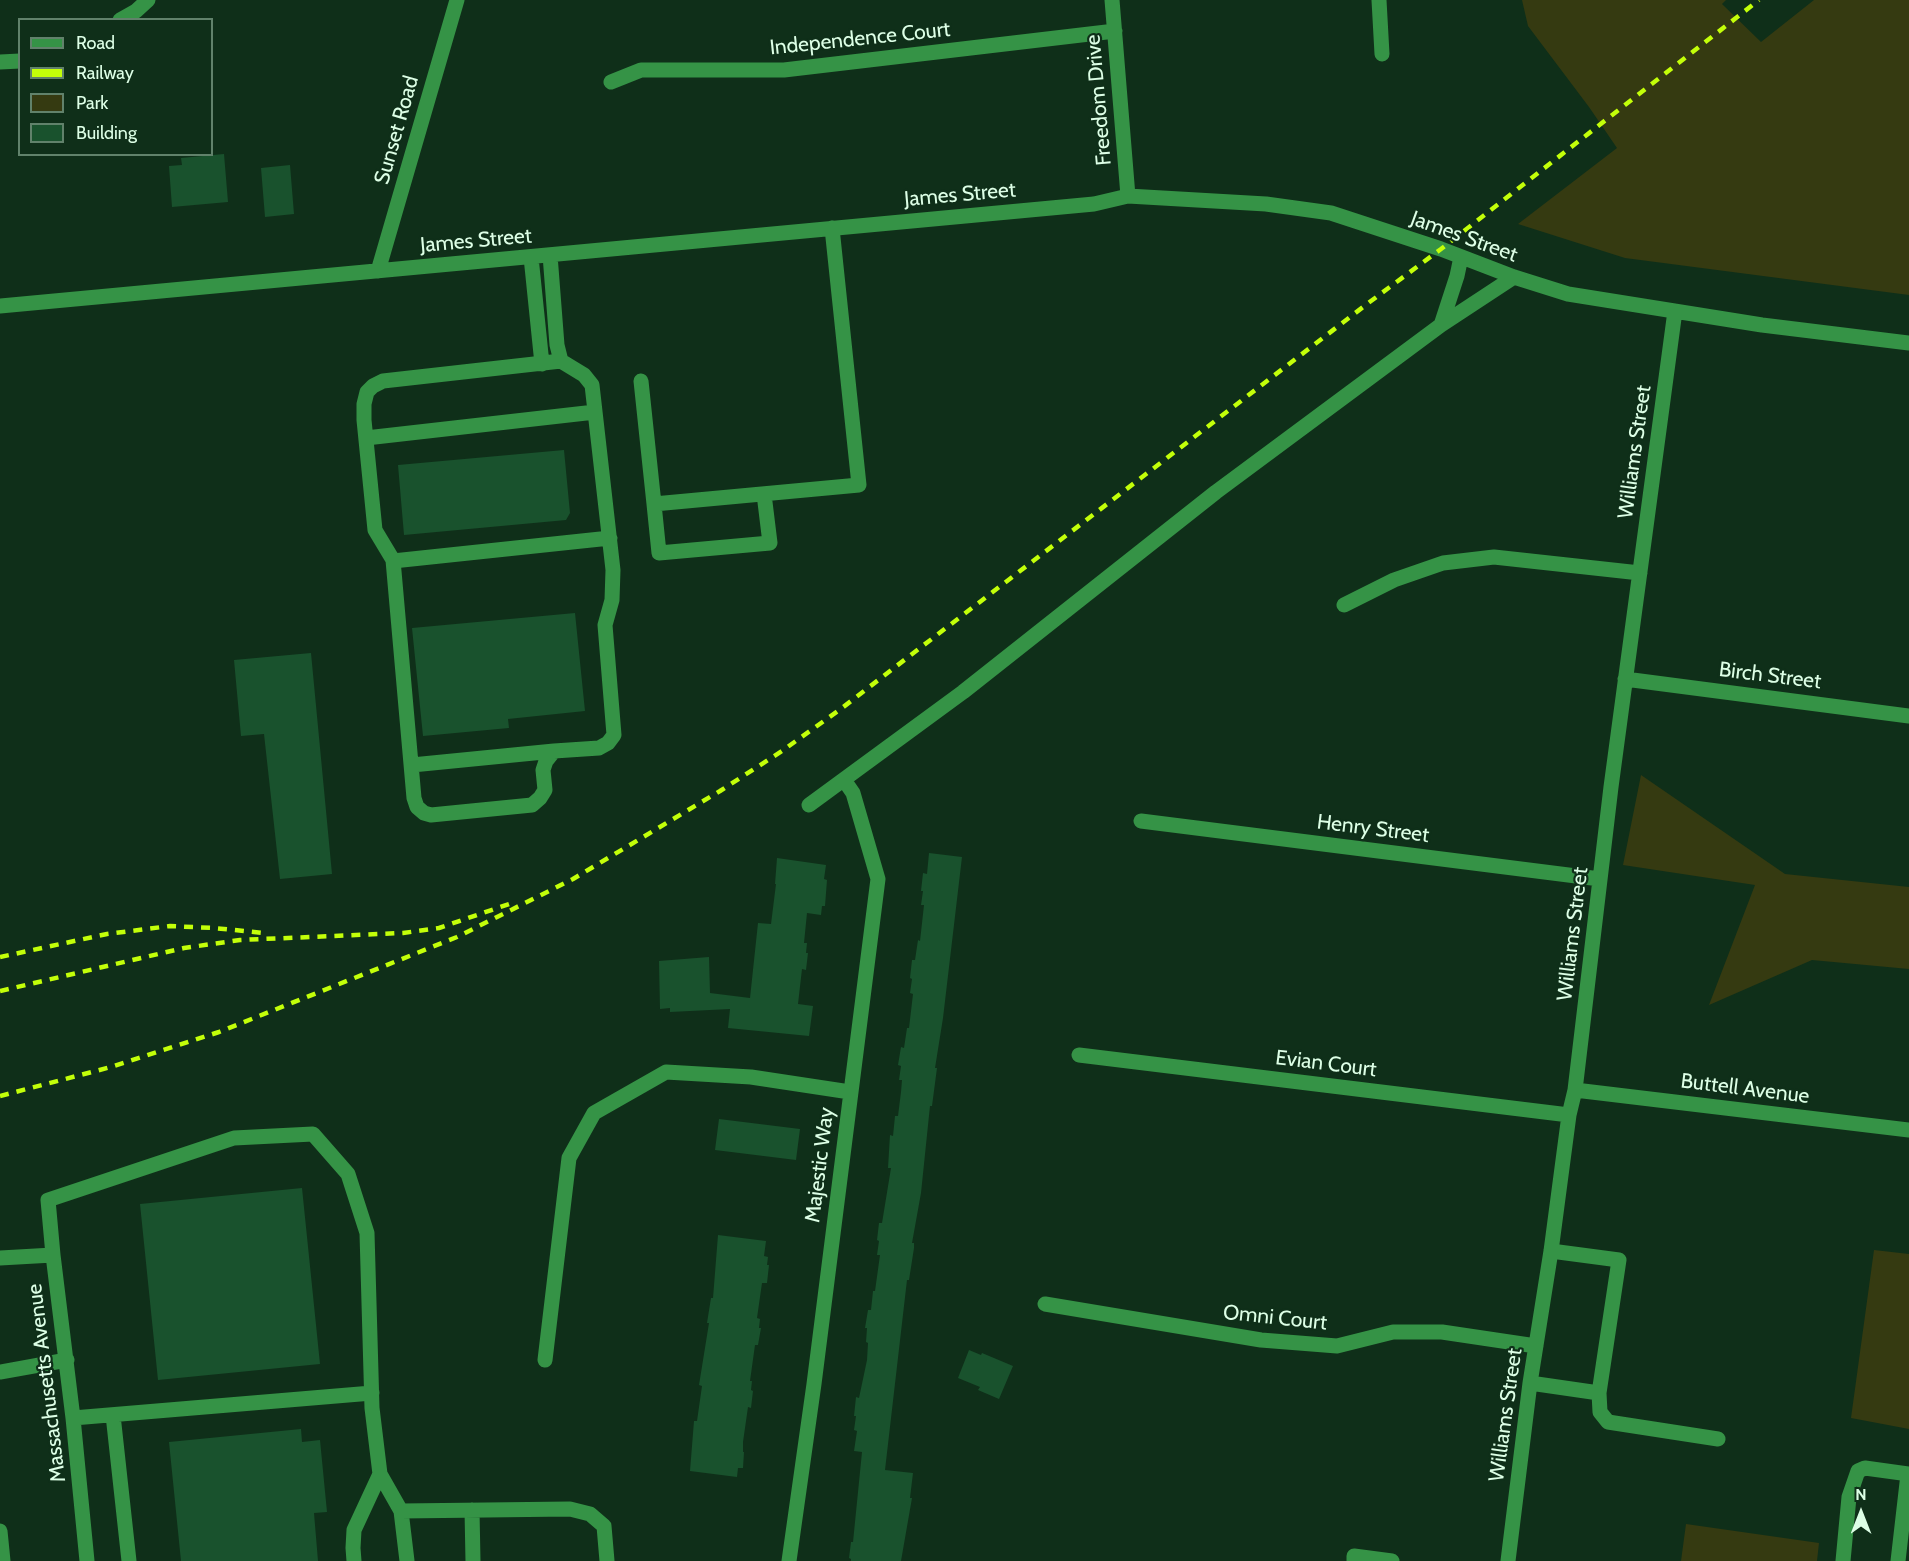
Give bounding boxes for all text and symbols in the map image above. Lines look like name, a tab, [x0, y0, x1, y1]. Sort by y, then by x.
street label: Independence Court	[768, 17, 952, 61]
legend	[18, 18, 213, 156]
text: Road	[76, 32, 115, 54]
street label: Freedom Drive	[1081, 33, 1117, 167]
text: Railway	[76, 62, 134, 84]
street label: Sunset Road	[369, 73, 425, 187]
text: Park	[76, 92, 108, 114]
text: Building	[76, 122, 137, 144]
street label: James Street	[903, 178, 1017, 212]
street label: James Street	[1407, 206, 1521, 268]
street label: James Street	[419, 224, 533, 258]
street label: Williams Street	[1613, 384, 1657, 520]
street label: Birch Street	[1717, 657, 1823, 695]
street label: Henry Street	[1315, 810, 1431, 848]
street label: Williams Street	[1552, 866, 1594, 1002]
street label: Evian Court	[1274, 1045, 1378, 1083]
street label: Buttell Avenue	[1679, 1069, 1811, 1109]
street label: Majestic Way	[800, 1106, 840, 1224]
street label: Massachusetts Avenue	[22, 1282, 72, 1484]
street label: Omni Court	[1222, 1300, 1328, 1336]
street label: Williams Street	[1484, 1347, 1528, 1483]
north arrow	[1831, 1483, 1891, 1543]
text: N	[1855, 1485, 1867, 1504]

